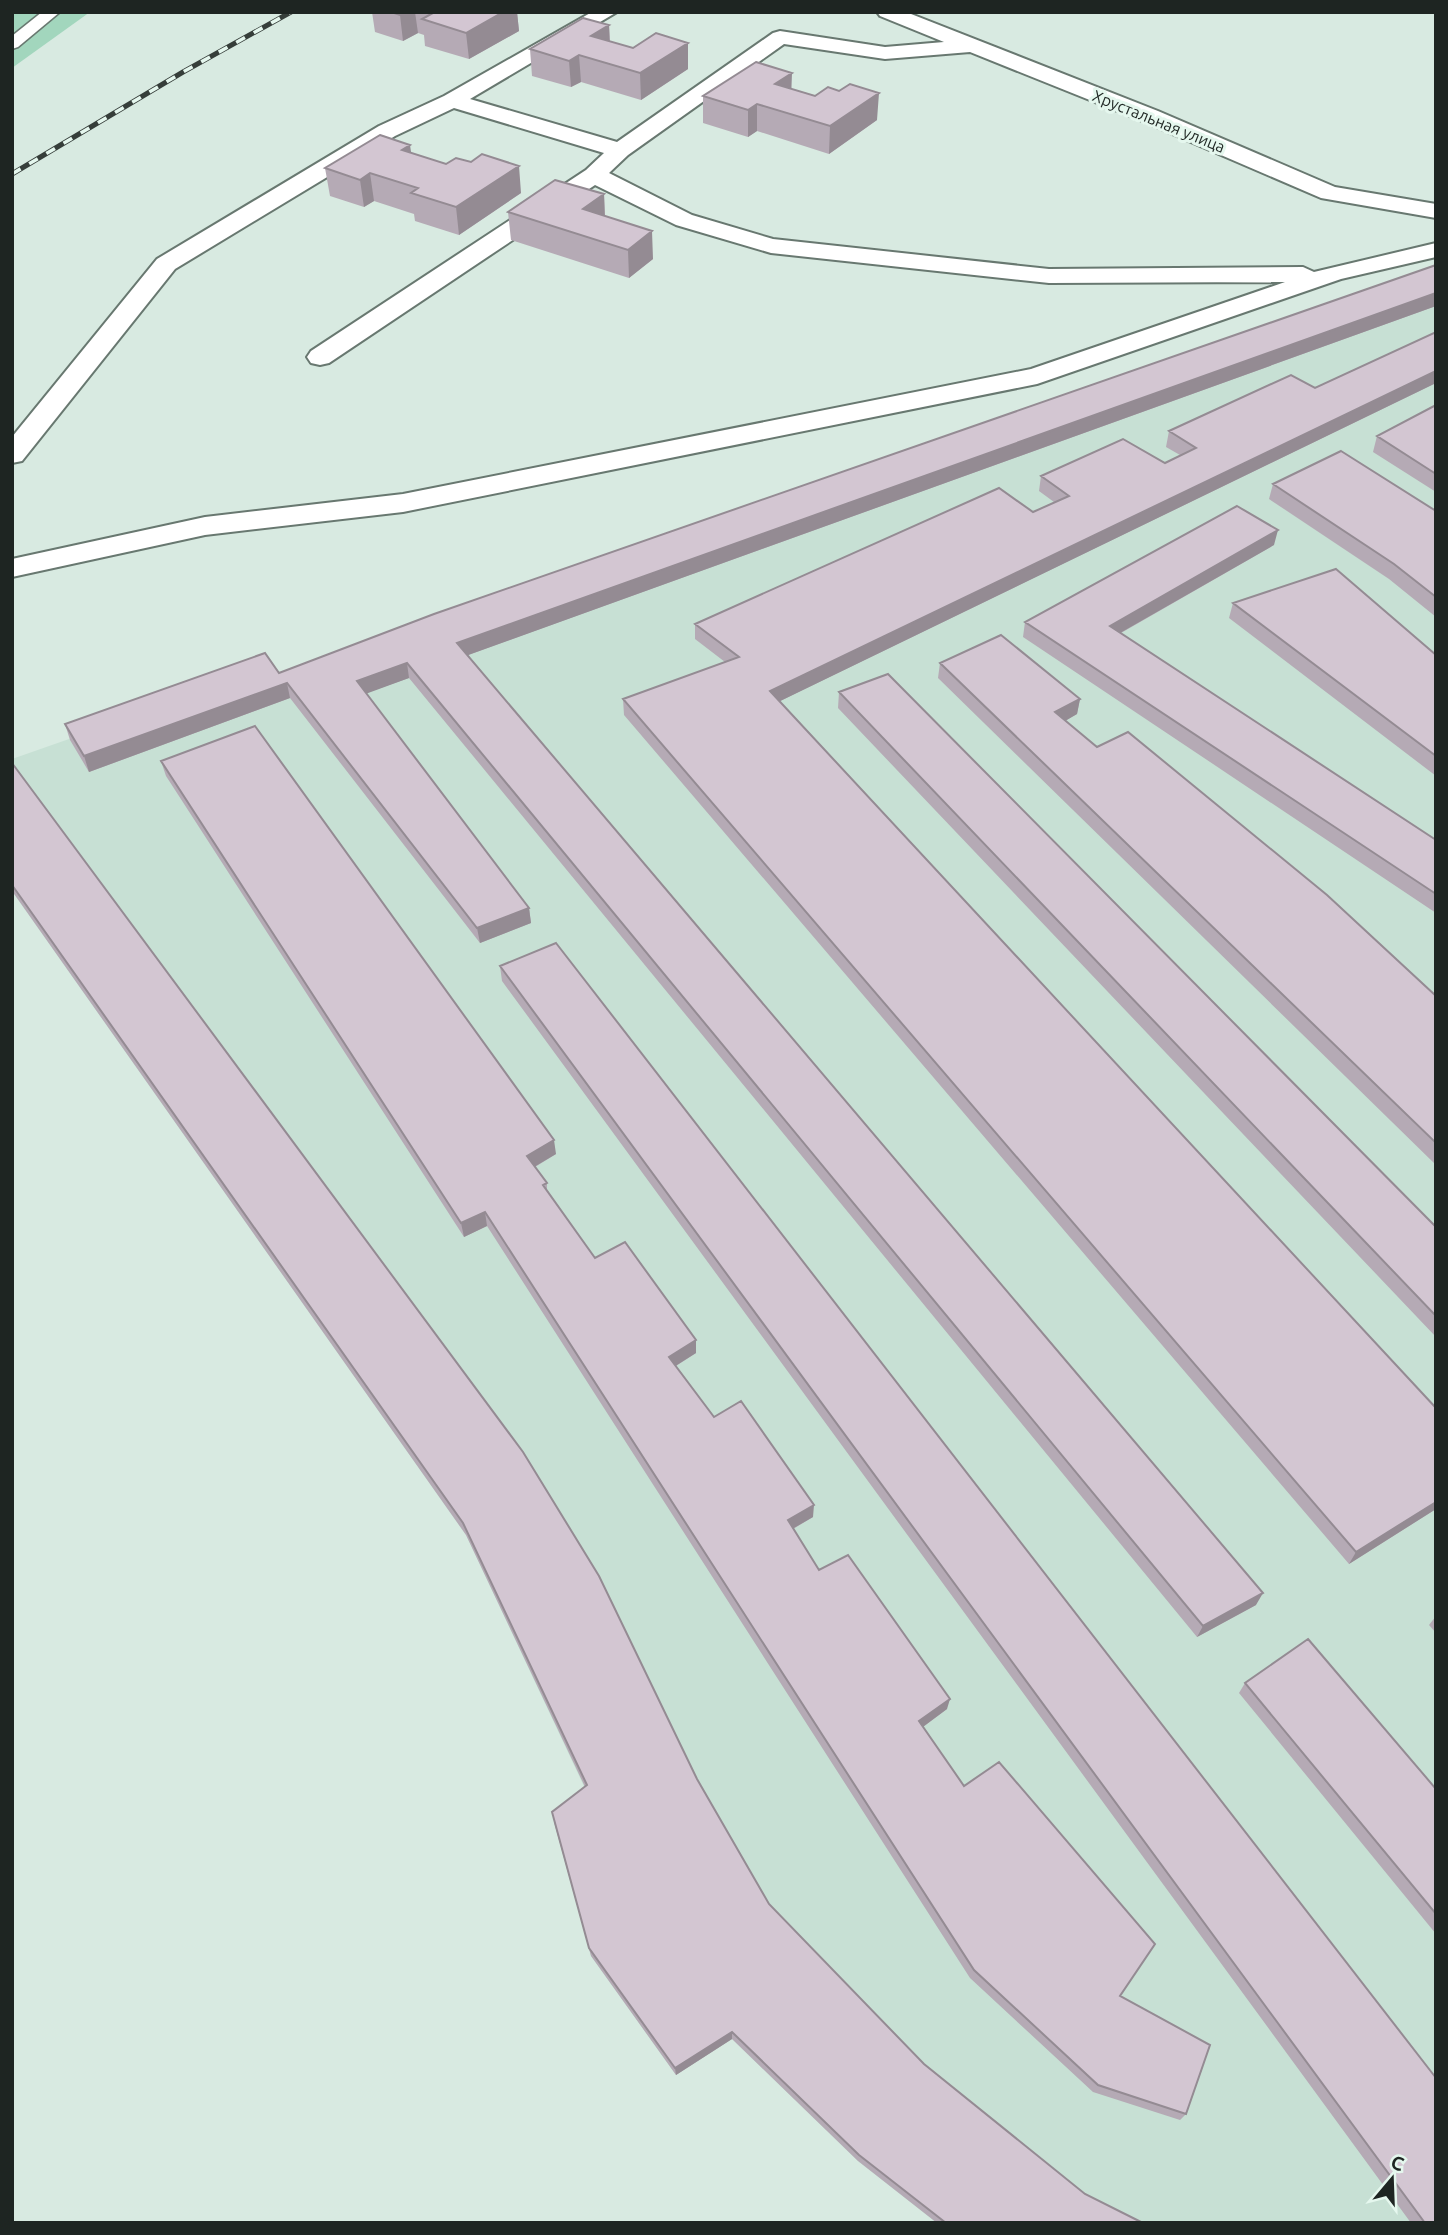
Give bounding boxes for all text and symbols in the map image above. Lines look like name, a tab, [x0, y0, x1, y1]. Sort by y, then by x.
street label: Хрустальная улица	[1090, 86, 1228, 156]
north arrow	[1357, 2144, 1427, 2214]
text: С	[1388, 2151, 1407, 2175]

